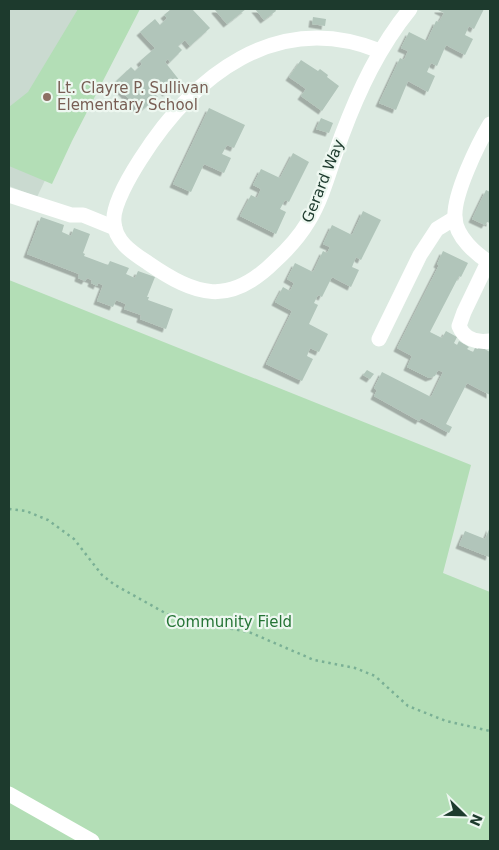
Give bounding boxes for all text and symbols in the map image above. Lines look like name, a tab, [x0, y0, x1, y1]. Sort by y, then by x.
place label: Lt. Clayre P. Sullivan Elementary School	[57, 79, 209, 114]
marker: Lt. Clayre P. Sullivan Elementary School	[41, 91, 53, 103]
street label: Gerard Way	[298, 137, 348, 225]
park label: Community Field	[166, 613, 292, 631]
north arrow	[439, 790, 489, 840]
text: N	[466, 812, 486, 829]

